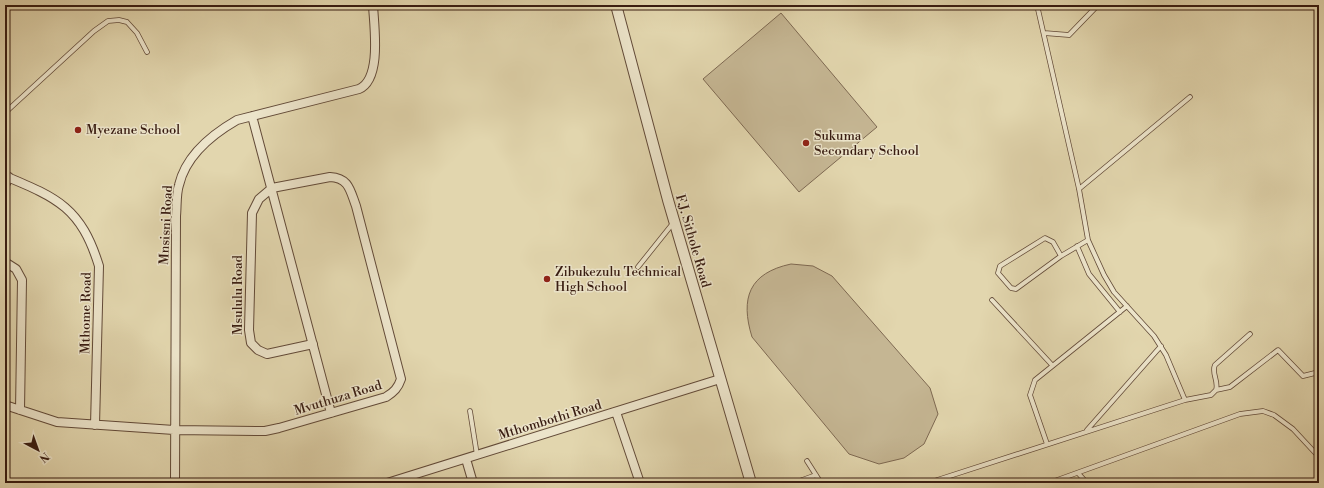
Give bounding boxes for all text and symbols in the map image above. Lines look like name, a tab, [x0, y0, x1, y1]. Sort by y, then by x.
place label: Myezane School	[86, 122, 180, 138]
marker: Myezane School	[73, 125, 83, 135]
place label: Sukuma Secondary School	[814, 128, 919, 159]
marker: Sukuma Secondary School	[801, 138, 811, 148]
street label: Mnsisni Road	[156, 184, 176, 265]
street label: F.J. Sithole Road	[672, 192, 714, 290]
street label: Msululu Road	[230, 254, 246, 335]
place label: Zibukezulu Technical High School	[555, 264, 681, 295]
street label: Mthome Road	[77, 271, 95, 354]
marker: Zibukezulu Technical High School	[542, 274, 552, 284]
street label: Mvuthuza Road	[292, 377, 384, 419]
street label: Mthombothi Road	[497, 397, 604, 443]
north arrow	[18, 430, 58, 470]
text: N	[36, 449, 52, 465]

